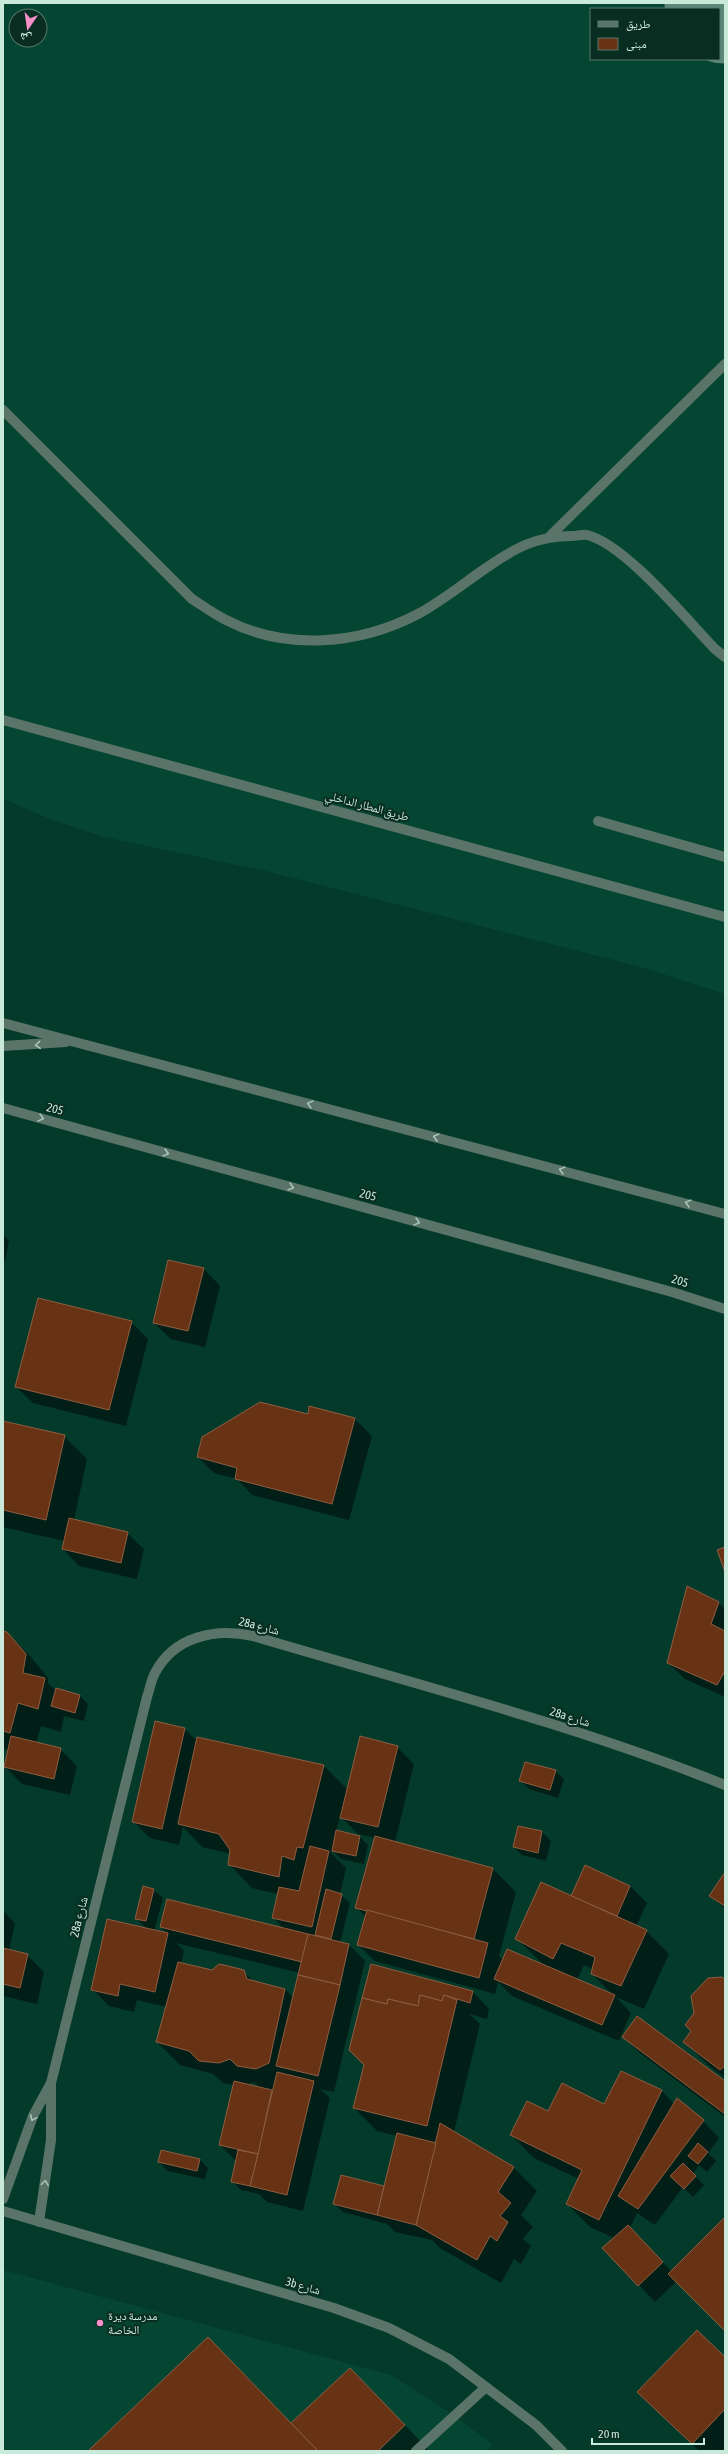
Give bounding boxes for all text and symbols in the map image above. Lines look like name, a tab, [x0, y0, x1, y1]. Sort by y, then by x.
north arrow	[8, 8, 48, 48]
legend	[590, 8, 720, 60]
text: طريق	[626, 17, 651, 31]
text: ش	[18, 29, 33, 45]
text: مبنى	[626, 37, 647, 51]
street label: طريق المطار الداخلي	[323, 788, 411, 827]
one-way arrow	[34, 1040, 41, 1049]
street label: 205	[45, 1100, 65, 1118]
one-way arrow	[307, 1100, 314, 1109]
one-way arrow	[37, 1113, 44, 1122]
one-way arrow	[433, 1133, 440, 1142]
one-way arrow	[163, 1148, 169, 1156]
one-way arrow	[559, 1166, 566, 1175]
one-way arrow	[288, 1182, 295, 1191]
street label: 205	[358, 1186, 378, 1204]
one-way arrow	[684, 1199, 691, 1208]
one-way arrow	[413, 1217, 420, 1225]
street label: 205	[670, 1272, 690, 1290]
street label: 28a شارع	[237, 1614, 281, 1639]
street label: 28a شارع	[548, 1704, 592, 1731]
street label: 28a شارع	[67, 1895, 92, 1939]
one-way arrow	[29, 2114, 37, 2121]
one-way arrow	[40, 2180, 49, 2186]
street label: 3b شارع	[284, 2274, 322, 2299]
place label: مدرسة ديرة الخاصة	[108, 2309, 158, 2337]
marker: مدرسة ديرة الخاصة	[95, 2318, 105, 2328]
scale bar	[592, 2420, 704, 2446]
text: 20 m	[598, 2427, 620, 2441]

